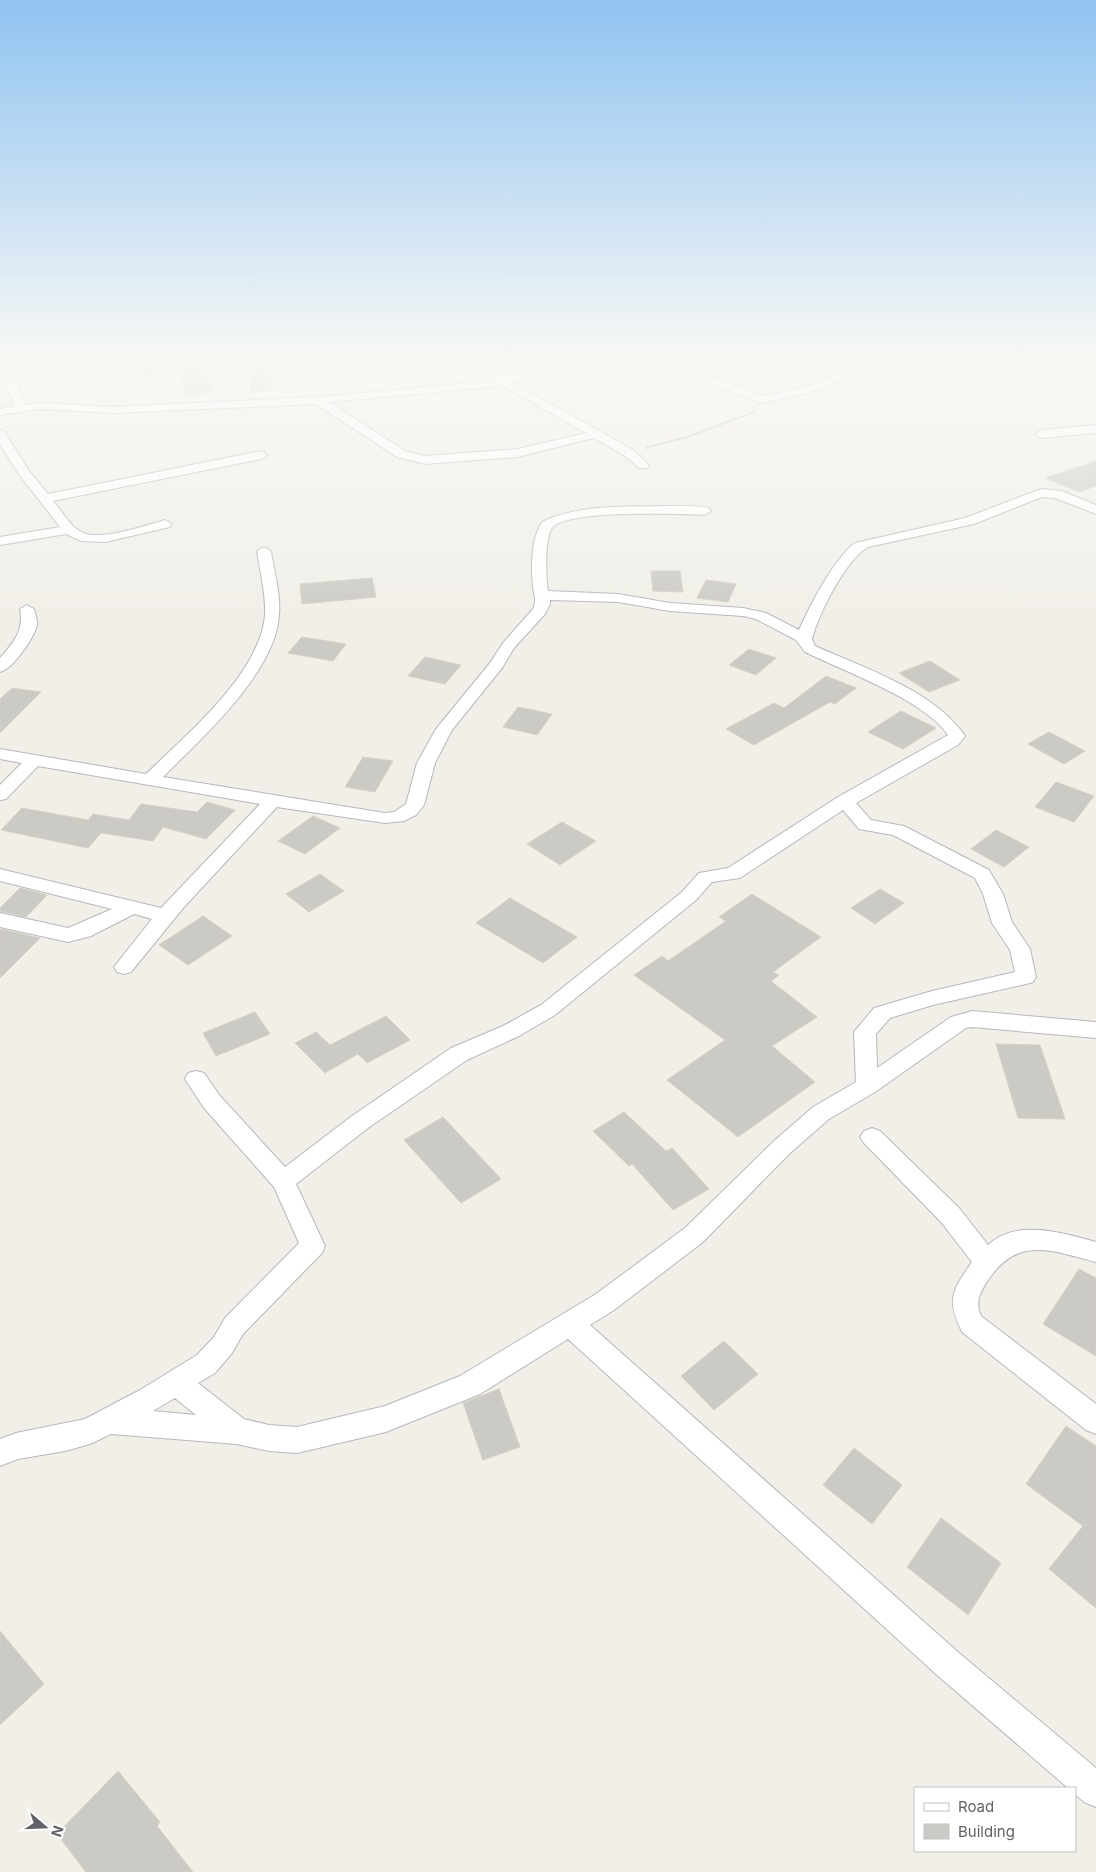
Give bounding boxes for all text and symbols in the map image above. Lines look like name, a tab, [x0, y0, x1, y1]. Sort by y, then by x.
legend	[914, 1787, 1076, 1852]
text: Road	[958, 1797, 994, 1816]
north arrow	[20, 1802, 70, 1852]
text: Building	[958, 1822, 1015, 1841]
text: N	[48, 1824, 68, 1839]

